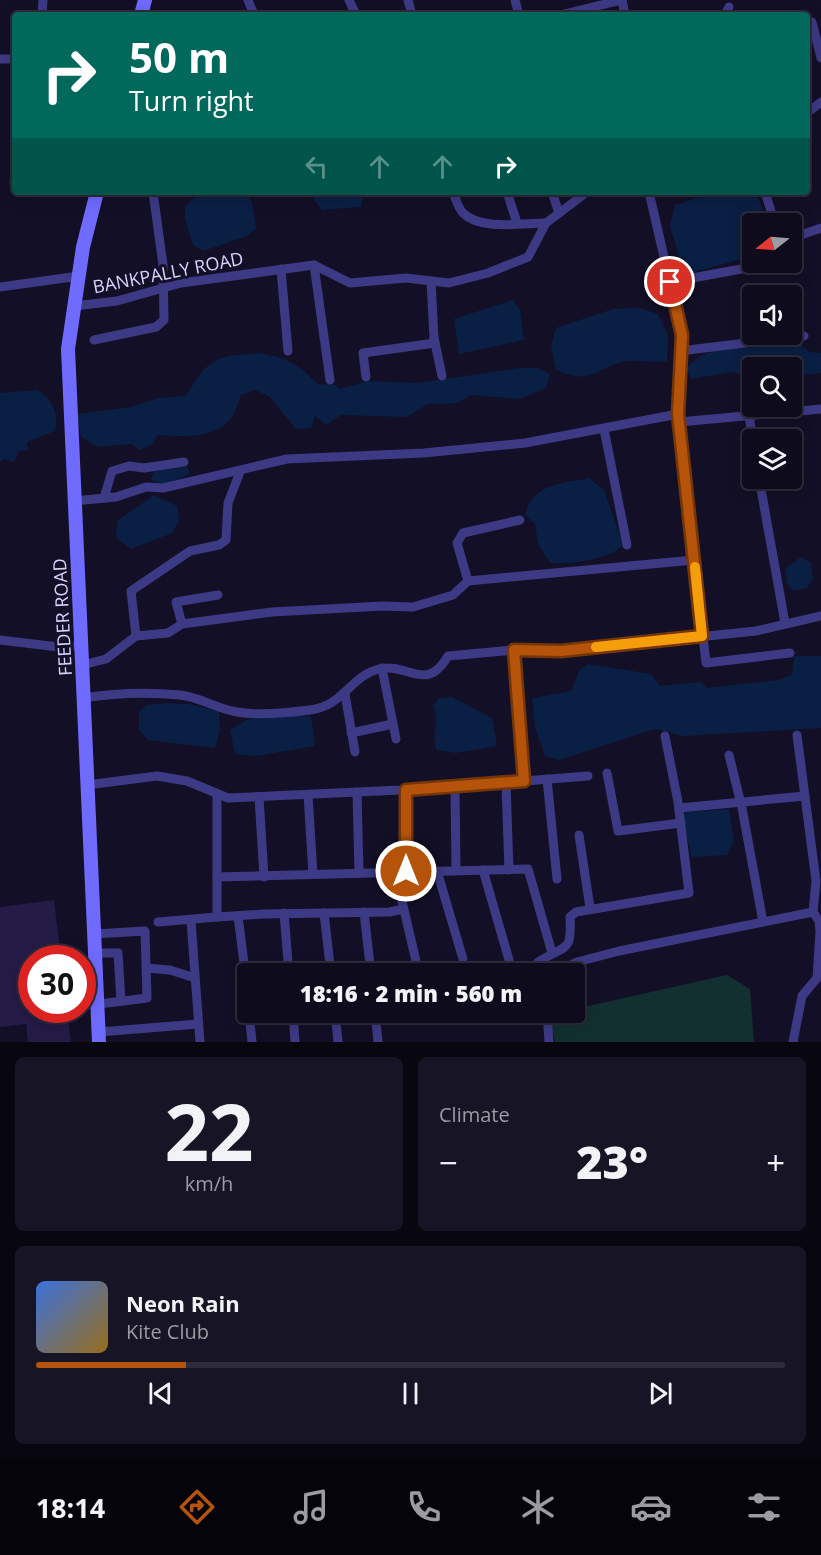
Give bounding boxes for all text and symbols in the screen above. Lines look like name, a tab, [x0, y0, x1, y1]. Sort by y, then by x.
text: 50 m	[129, 28, 229, 85]
icon: right	[30, 36, 108, 114]
text: Turn right	[129, 82, 254, 119]
icon: left	[300, 150, 333, 183]
icon: ahead	[363, 150, 396, 183]
icon: ahead	[426, 150, 459, 183]
icon: right	[489, 150, 522, 183]
north arrow	[742, 213, 802, 273]
map controls	[742, 213, 802, 489]
street label: BANKPALLY ROAD	[91, 246, 245, 298]
pin	[644, 256, 695, 307]
icon: arrive	[653, 265, 686, 298]
button: sound	[742, 285, 802, 345]
button: search	[742, 357, 802, 417]
button: layers	[742, 429, 802, 489]
street label: FEEDER ROAD	[47, 558, 77, 676]
position arrow	[374, 839, 438, 903]
speed limit sign: 30	[18, 945, 96, 1023]
text: 18:16 · 2 min · 560 m	[300, 978, 522, 1008]
text: 22	[164, 1078, 254, 1184]
text: Climate	[439, 1101, 510, 1128]
text: 23°	[576, 1131, 648, 1192]
text: −	[439, 1140, 458, 1185]
text: +	[766, 1140, 785, 1185]
text: km/h	[185, 1170, 233, 1197]
text: Neon Rain	[126, 1288, 240, 1318]
text: Kite Club	[126, 1318, 209, 1345]
icon: previous	[144, 1377, 177, 1410]
icon: pause	[394, 1377, 427, 1410]
icon: next	[644, 1377, 677, 1410]
icon: directions	[176, 1486, 218, 1528]
icon: music	[290, 1486, 332, 1528]
icon: phone	[403, 1486, 445, 1528]
icon: climate	[517, 1486, 559, 1528]
icon: car	[630, 1486, 672, 1528]
icon: filters	[743, 1486, 785, 1528]
text: 18:14	[36, 1489, 105, 1526]

